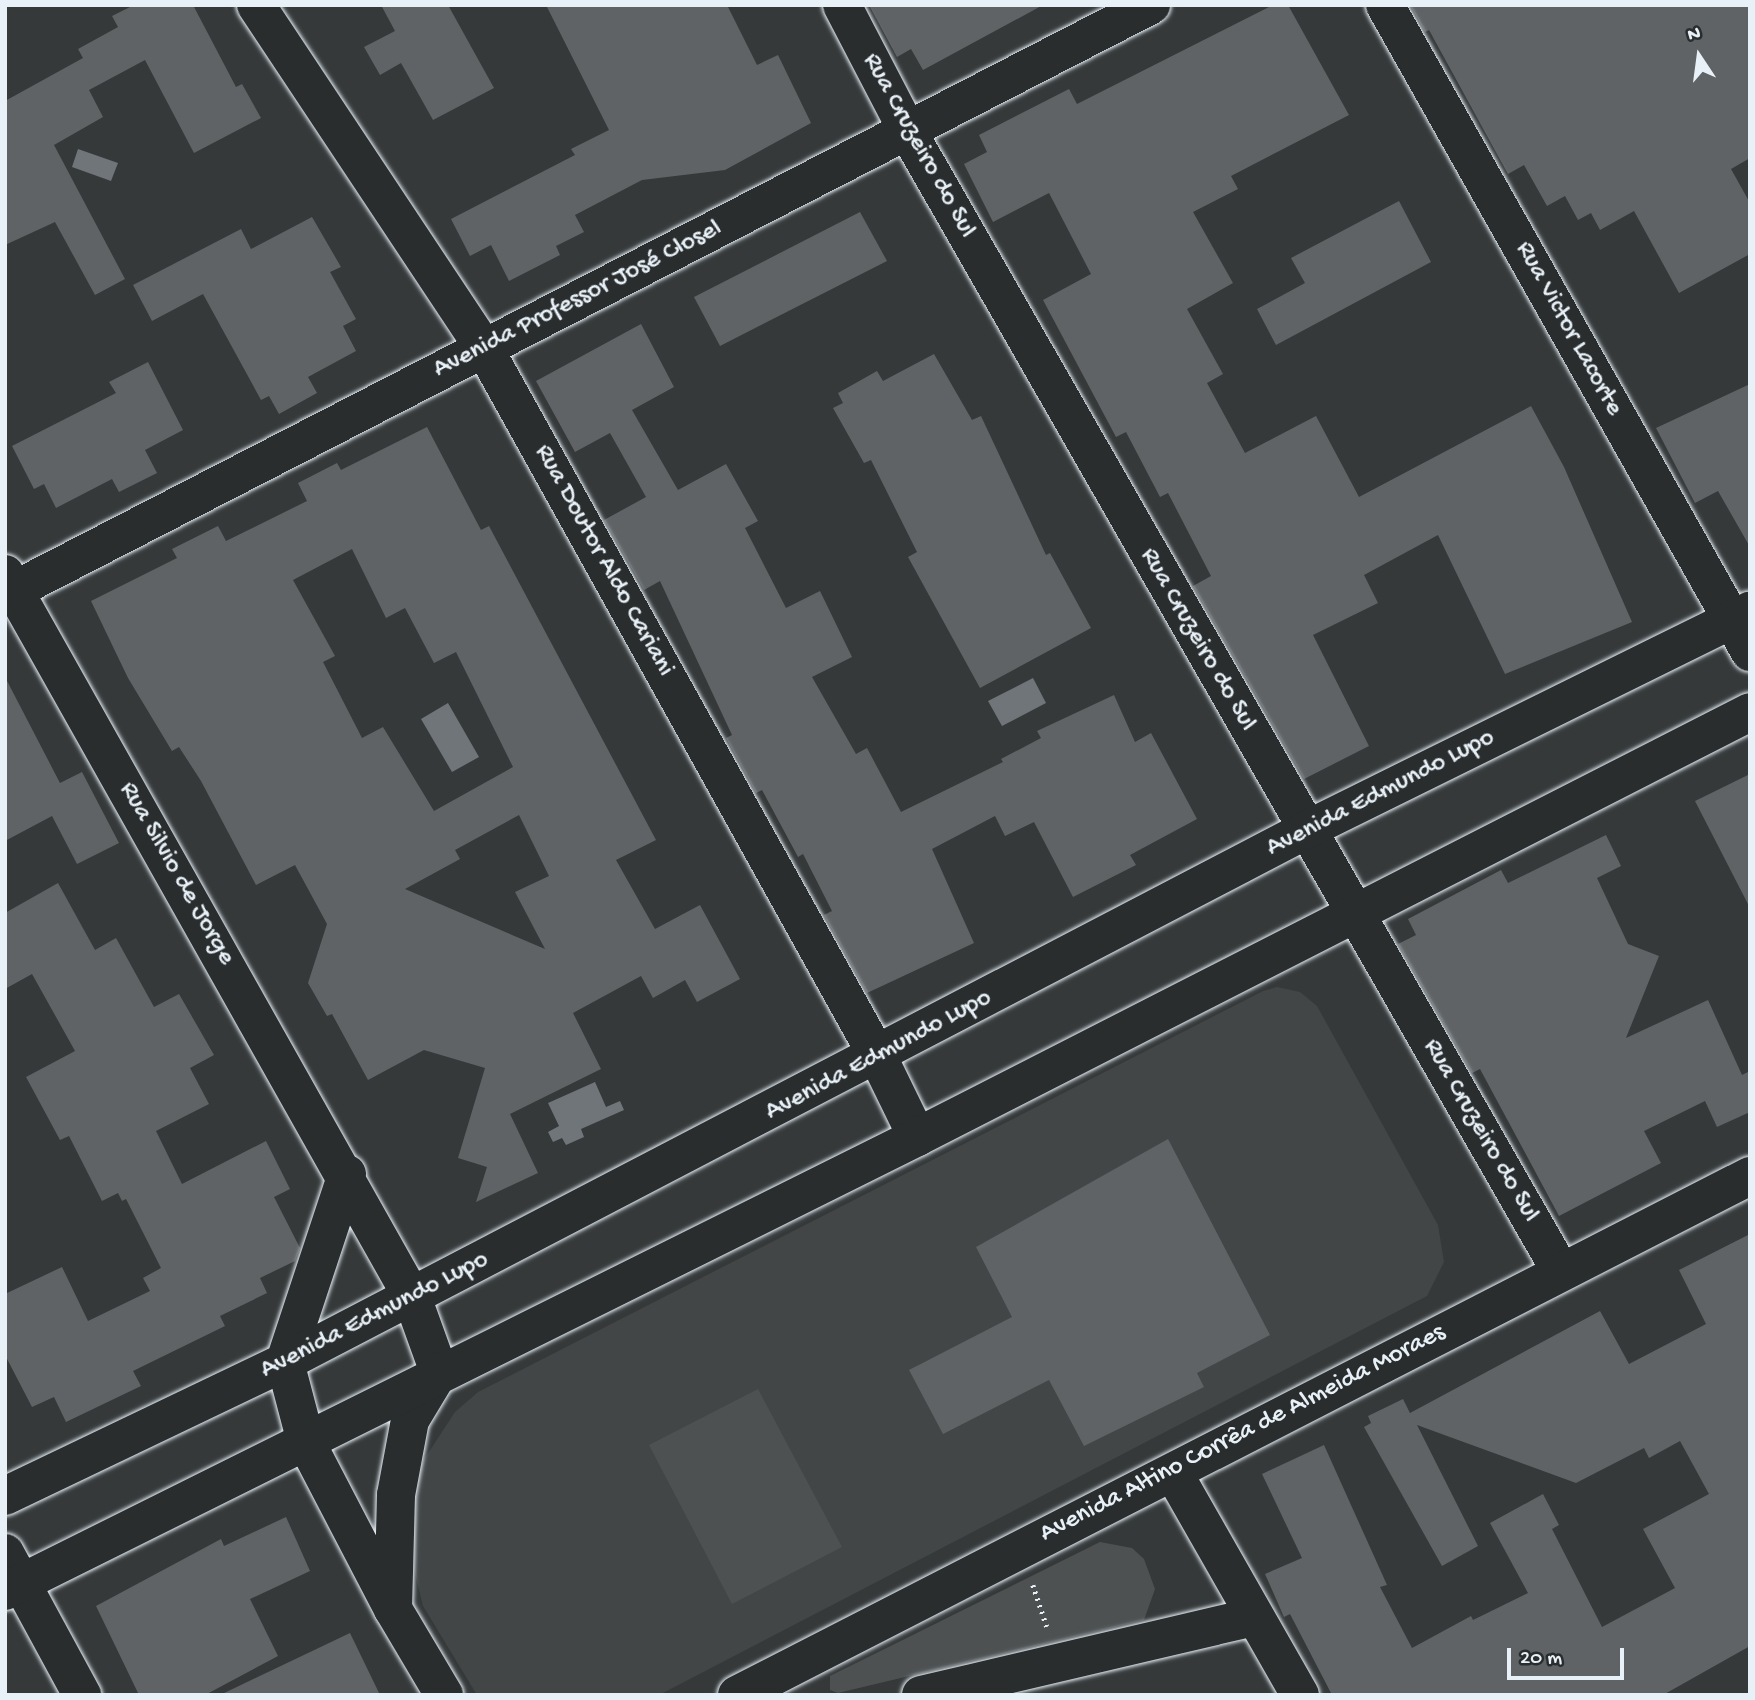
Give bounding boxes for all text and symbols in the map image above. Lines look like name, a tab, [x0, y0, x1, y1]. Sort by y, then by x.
north arrow	[1664, 21, 1734, 91]
text: N	[1686, 22, 1703, 48]
street label: Rua Cruzeiro do Sul	[854, 48, 982, 244]
street label: Avenida Professor José Closel	[429, 214, 727, 386]
street label: Rua Victor Lacorte	[1507, 236, 1629, 422]
street label: Rua Doutor Aldo Cariani	[526, 440, 680, 682]
street label: Rua Cruzeiro do Sul	[1132, 543, 1262, 737]
street label: Avenida Edmundo Lupo	[1262, 723, 1500, 865]
street label: Rua Silvio de Jorge	[111, 777, 241, 971]
street label: Avenida Edmundo Lupo	[761, 983, 997, 1129]
street label: Rua Cruzeiro do Sul	[1415, 1034, 1545, 1228]
street label: Avenida Edmundo Lupo	[256, 1245, 494, 1387]
street label: Avenida Altino Corrêa de Almeida Moraes	[1035, 1318, 1451, 1550]
scale bar	[1510, 1634, 1627, 1678]
text: 20 m	[1520, 1647, 1562, 1672]

